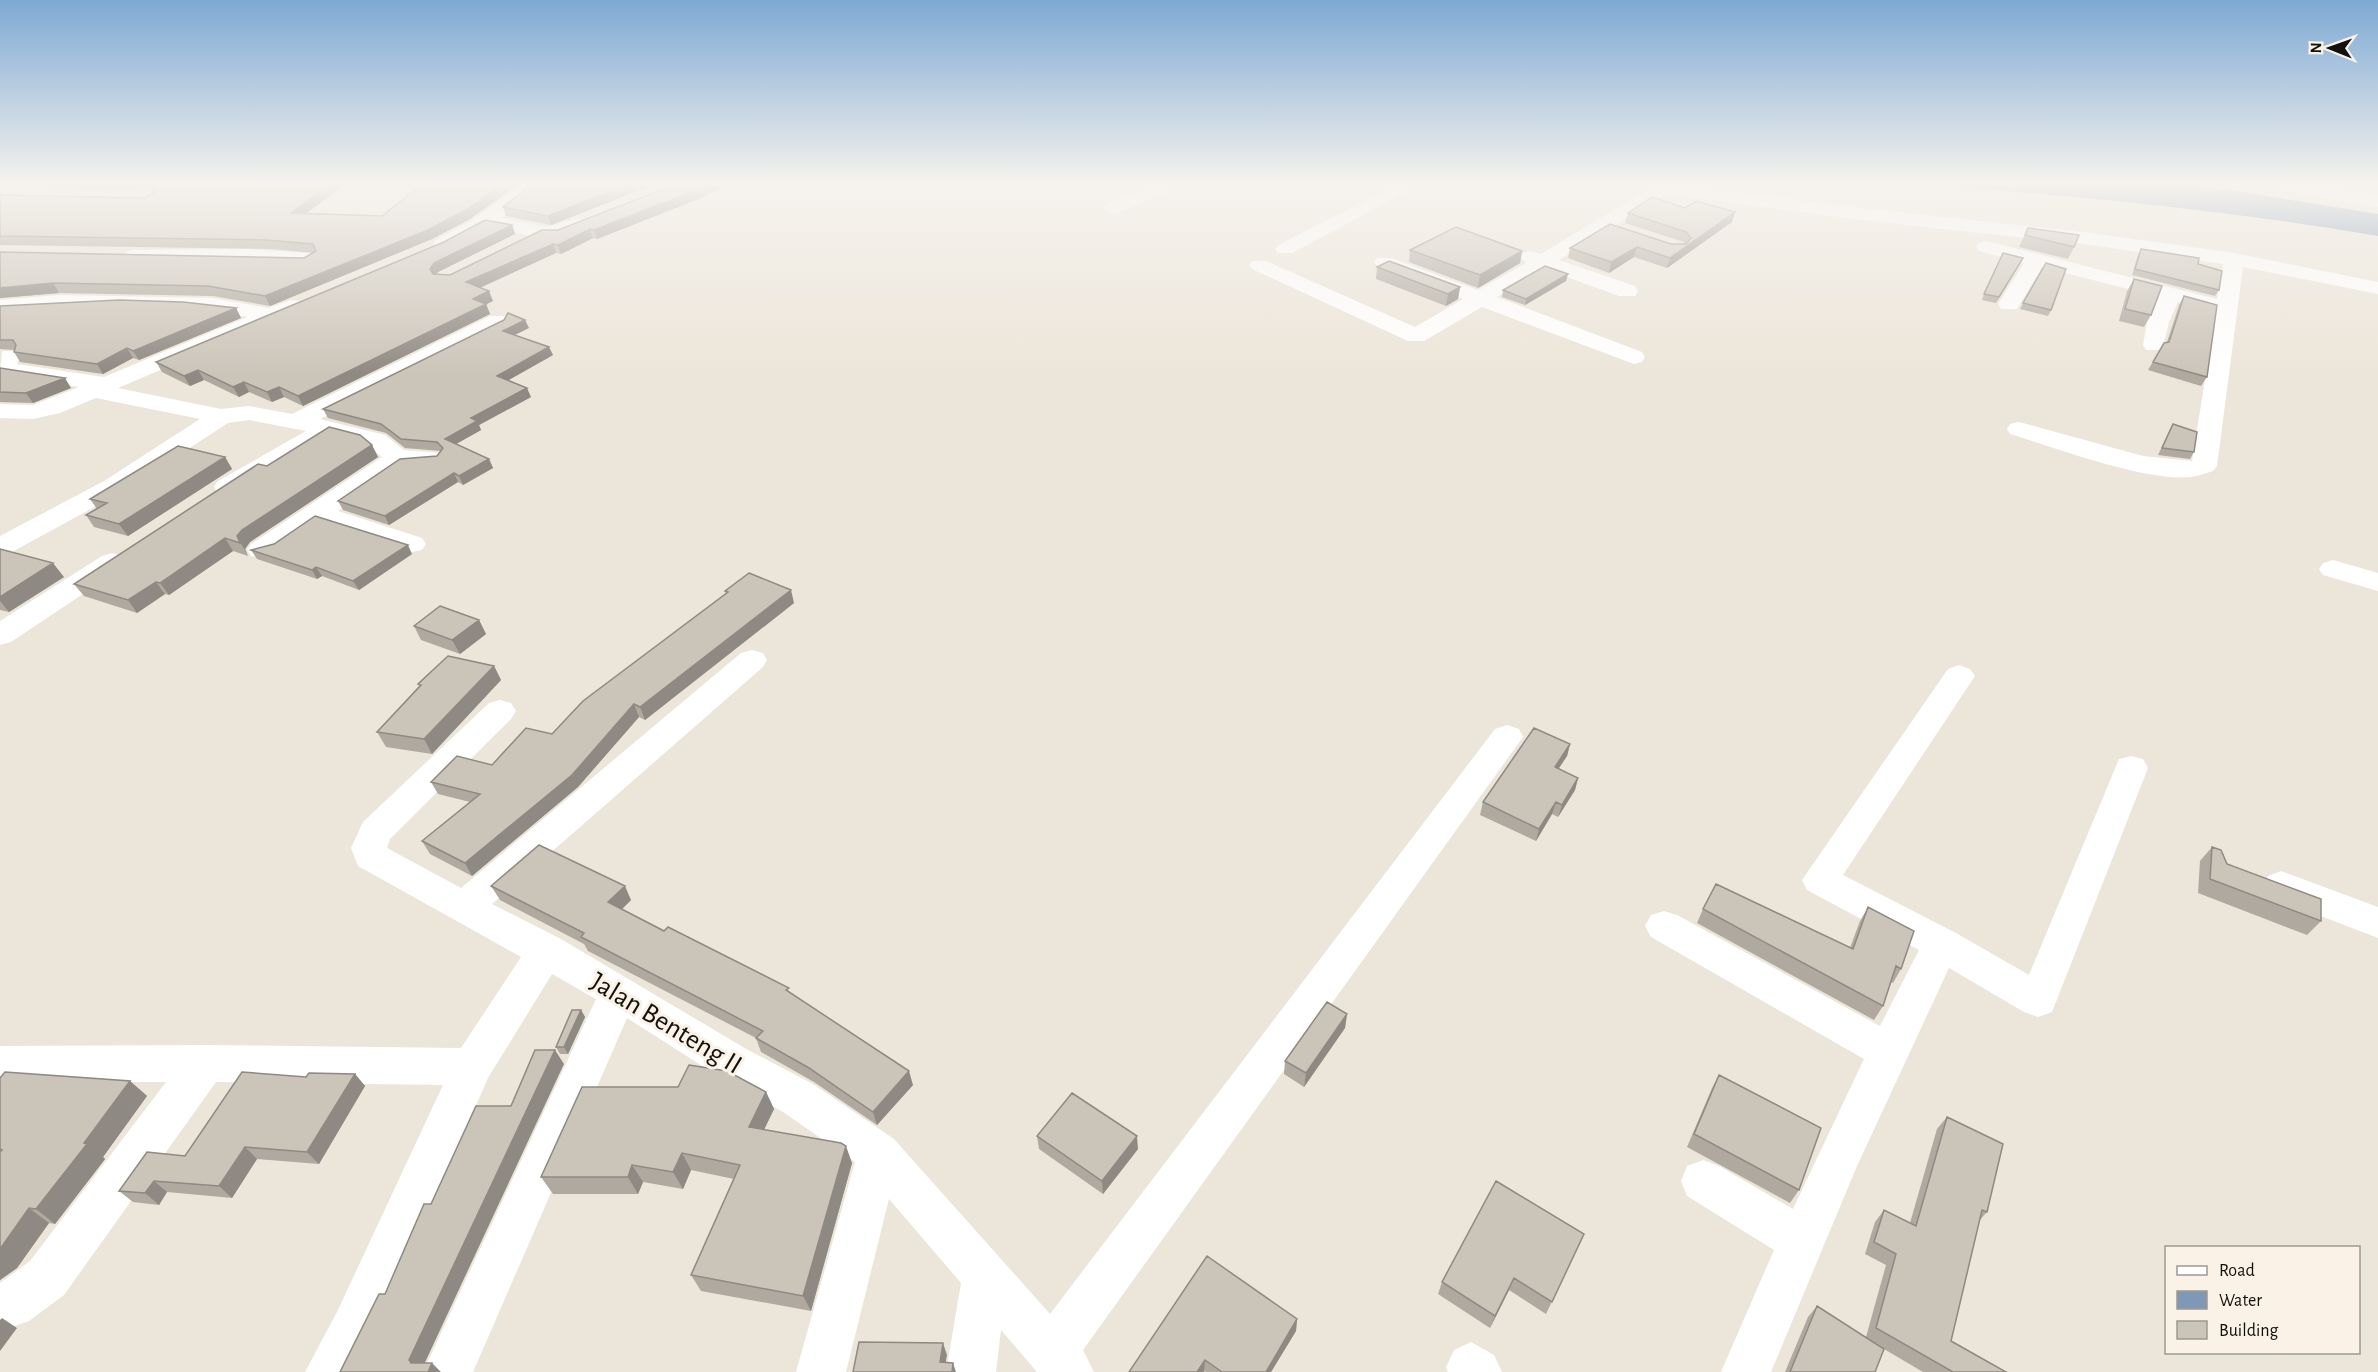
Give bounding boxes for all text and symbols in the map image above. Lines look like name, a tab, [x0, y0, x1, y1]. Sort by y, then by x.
north arrow	[2300, 18, 2360, 78]
text: N	[2308, 42, 2324, 53]
street label: Jalan Benteng II	[585, 968, 746, 1080]
legend	[2165, 1246, 2360, 1354]
text: Road	[2219, 1262, 2255, 1280]
text: Water	[2219, 1292, 2262, 1310]
text: Building	[2219, 1322, 2279, 1340]

